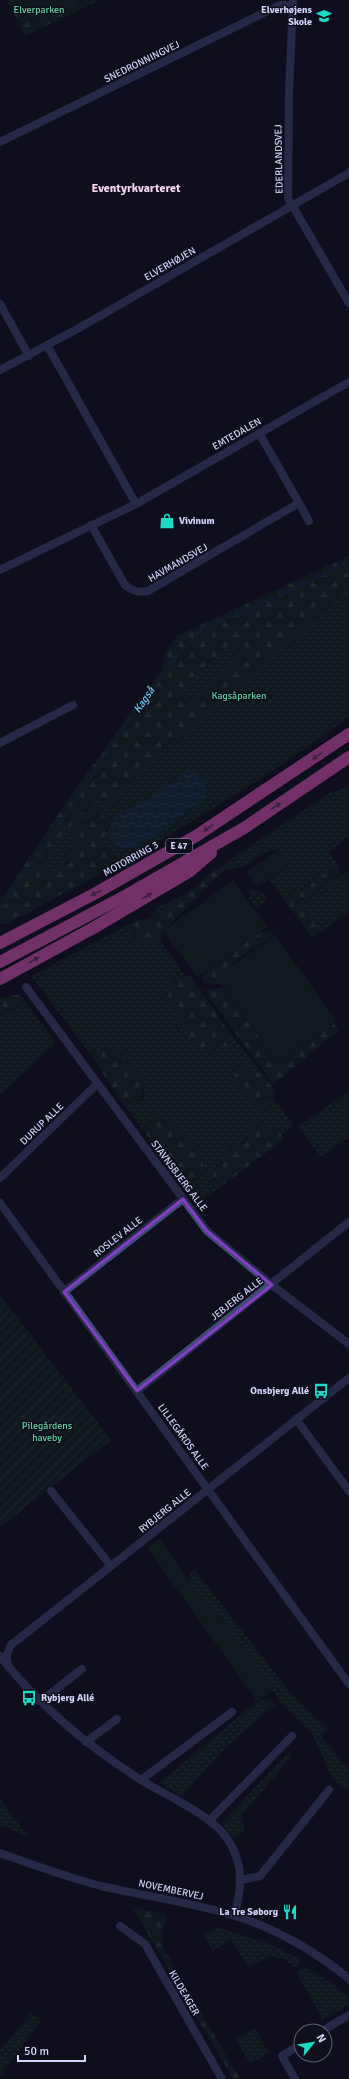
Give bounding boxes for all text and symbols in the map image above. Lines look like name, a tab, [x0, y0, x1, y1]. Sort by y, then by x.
park label: Elverparken	[14, 4, 64, 16]
place label: Elverhøjens Skole	[261, 4, 313, 28]
school or university icon: Elverhøjens Skole	[315, 7, 333, 25]
street label: SNEDRONNINGVEJ	[102, 39, 182, 85]
street label: EDERLANDSVEJ	[272, 124, 286, 194]
district label: Eventyrkvarteret	[92, 181, 181, 196]
street label: ELVERHØJEN	[142, 244, 198, 284]
street label: EMTEDALEN	[211, 415, 263, 453]
shop icon: Vivinum	[158, 512, 176, 530]
place label: Vivinum	[179, 515, 215, 527]
street label: HAVMANDSVEJ	[146, 541, 210, 585]
water label: Kagså	[131, 684, 158, 715]
park label: Kagsåparken	[211, 690, 267, 702]
one-way arrow	[311, 752, 322, 760]
one-way arrow	[270, 803, 282, 810]
one-way arrow	[203, 824, 213, 832]
street label: MOTORRING 3	[101, 839, 161, 879]
road number: E 47	[166, 839, 192, 853]
one-way arrow	[90, 889, 101, 896]
one-way arrow	[141, 892, 153, 899]
one-way arrow	[28, 957, 40, 963]
street label: DURUP ALLE	[18, 1100, 66, 1148]
street label: STAVNSBJERG ALLE	[148, 1138, 210, 1214]
street label: ROSLEV ALLE	[91, 1214, 145, 1260]
street label: JEBJERG ALLE	[209, 1275, 266, 1323]
bus stop icon: Onsbjerg Allé	[312, 1382, 330, 1400]
place label: Onsbjerg Allé	[250, 1385, 309, 1397]
street label: LILLEGÅRDS ALLE	[155, 1402, 211, 1473]
park label: Pilegårdens haveby	[22, 1420, 73, 1444]
street label: RYBJERG ALLE	[137, 1486, 194, 1536]
bus stop icon: Rybjerg Allé	[20, 1689, 38, 1707]
place label: Rybjerg Allé	[41, 1692, 94, 1704]
street label: NOVEMBERVEJ	[137, 1877, 205, 1903]
restaurant icon: La Tre Søborg	[281, 1903, 299, 1921]
place label: La Tre Søborg	[219, 1906, 279, 1918]
street label: KILDEAGER	[166, 1968, 202, 2018]
north arrow	[293, 2023, 333, 2063]
text: N	[314, 2032, 329, 2045]
scale bar	[18, 2037, 85, 2063]
text: 50 m	[24, 2044, 49, 2059]

